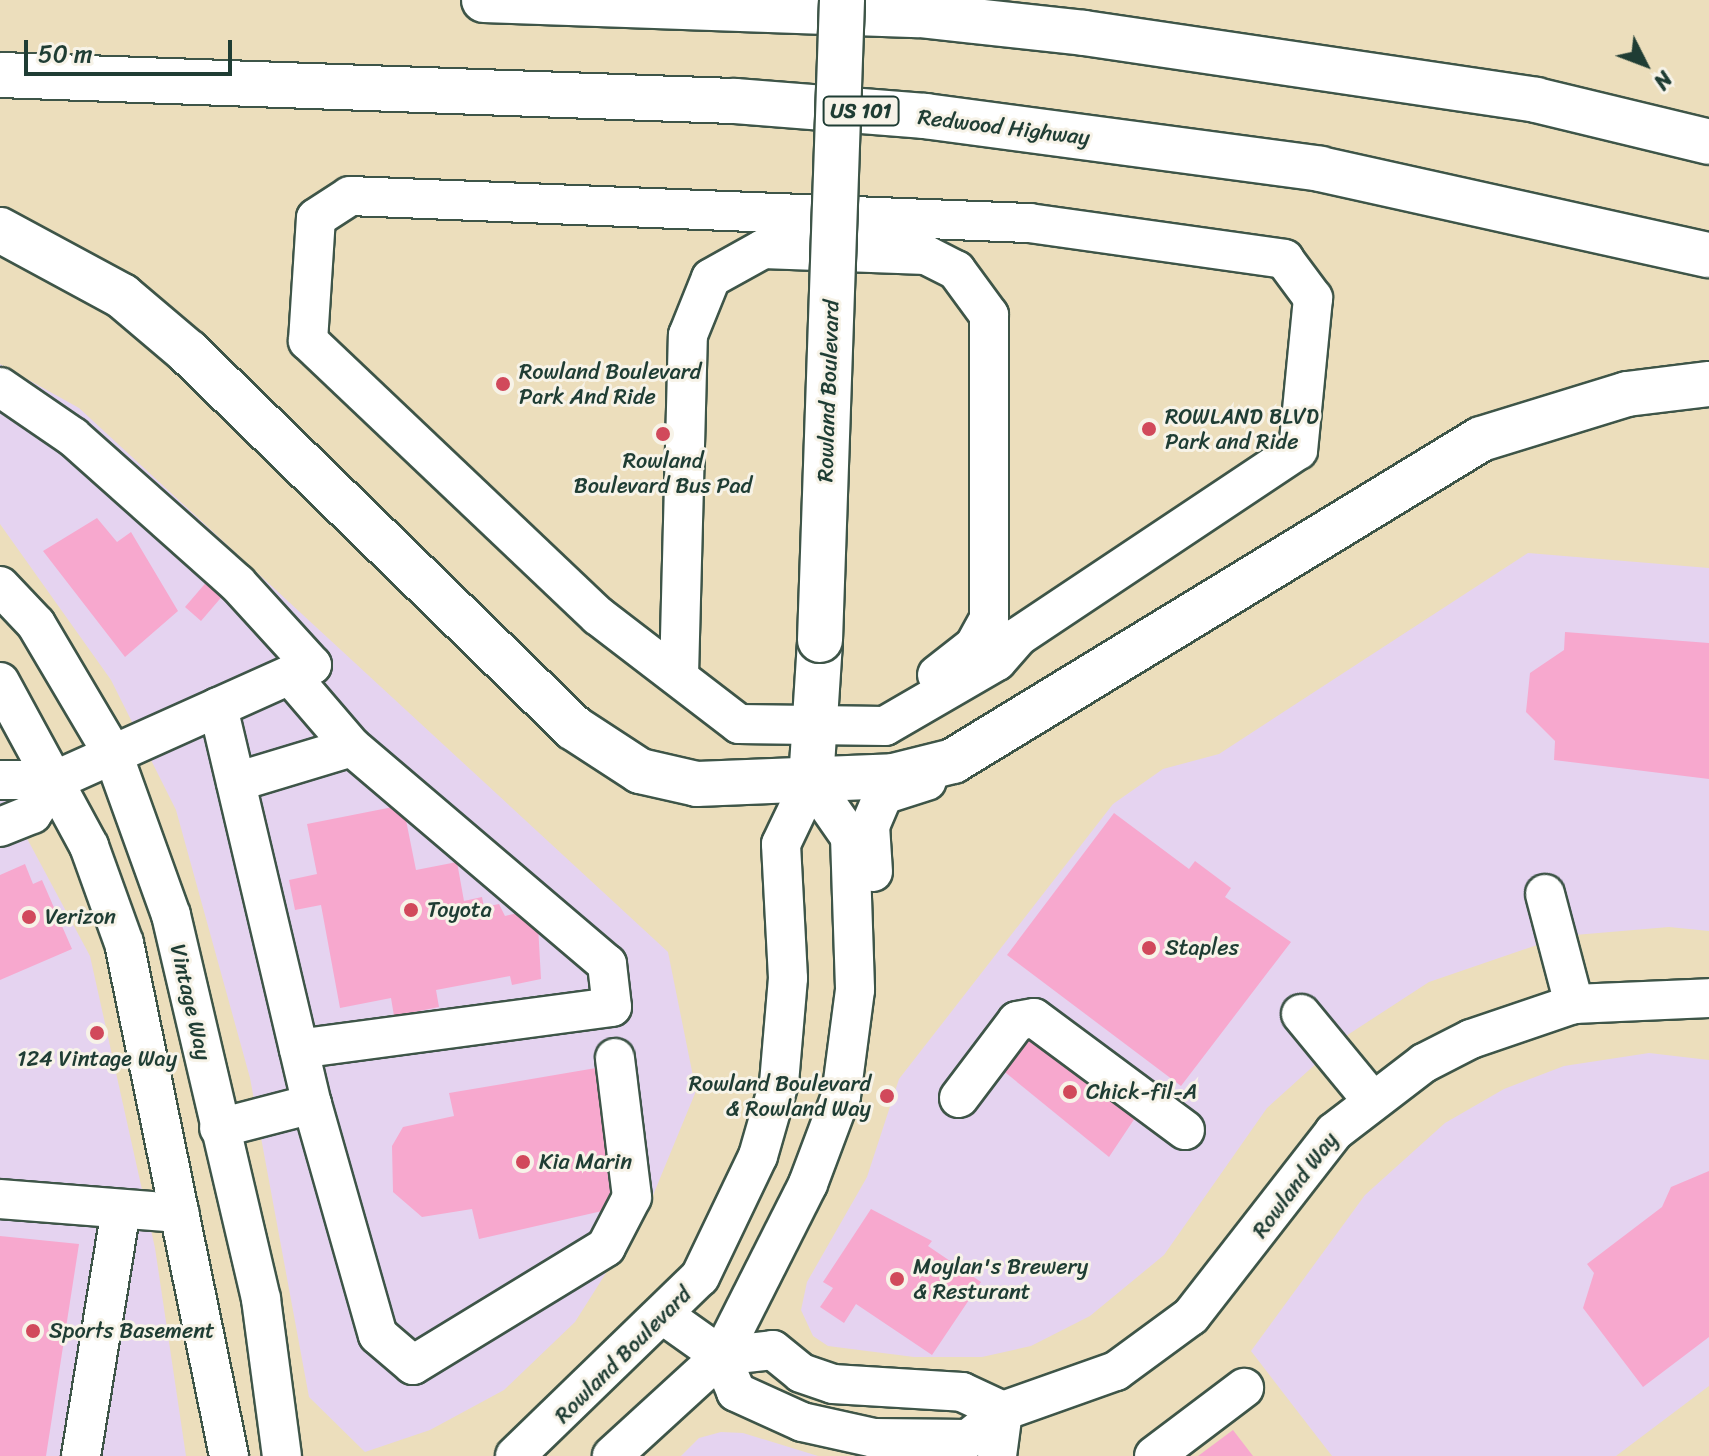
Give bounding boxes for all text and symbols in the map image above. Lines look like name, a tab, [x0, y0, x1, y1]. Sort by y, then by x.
scale bar	[28, 24, 236, 74]
north arrow	[1605, 24, 1685, 104]
text: 50 m	[38, 33, 93, 75]
text: N	[1644, 62, 1683, 99]
road number: US 101	[821, 95, 901, 127]
street label: Redwood Highway	[917, 103, 1091, 151]
street label: Rowland Boulevard	[812, 300, 844, 482]
place label: Rowland Boulevard Park And Ride	[519, 358, 701, 410]
marker: Rowland Boulevard Park And Ride	[494, 375, 512, 393]
place label: ROWLAND BLVD Park and Ride	[1165, 403, 1319, 454]
marker: ROWLAND BLVD Park and Ride	[1140, 420, 1158, 438]
marker: Rowland Boulevard Bus Pad	[654, 425, 672, 443]
place label: Rowland Boulevard Bus Pad	[574, 447, 752, 498]
place label: Toyota	[427, 897, 492, 923]
marker: Toyota	[402, 901, 420, 919]
place label: Verizon	[45, 904, 116, 930]
marker: Verizon	[20, 908, 38, 926]
place label: Staples	[1165, 935, 1239, 961]
marker: Staples	[1140, 939, 1158, 957]
street label: Vintage Way	[165, 941, 217, 1063]
marker: 124 Vintage Way	[88, 1024, 106, 1042]
place label: 124 Vintage Way	[17, 1046, 177, 1072]
place label: Rowland Boulevard & Rowland Way	[689, 1070, 871, 1122]
place label: Chick-fil-A	[1086, 1079, 1197, 1105]
marker: Chick-fil-A	[1061, 1083, 1079, 1101]
marker: Rowland Boulevard & Rowland Way	[878, 1087, 896, 1105]
street label: Rowland Way	[1247, 1127, 1343, 1243]
place label: Kia Marin	[539, 1149, 631, 1175]
marker: Kia Marin	[514, 1153, 532, 1171]
place label: Moylan's Brewery & Resturant	[913, 1253, 1088, 1304]
marker: Moylan's Brewery & Resturant	[888, 1270, 906, 1288]
street label: Rowland Boulevard	[549, 1281, 697, 1429]
place label: Sports Basement	[49, 1318, 215, 1344]
marker: Sports Basement	[24, 1322, 42, 1340]

